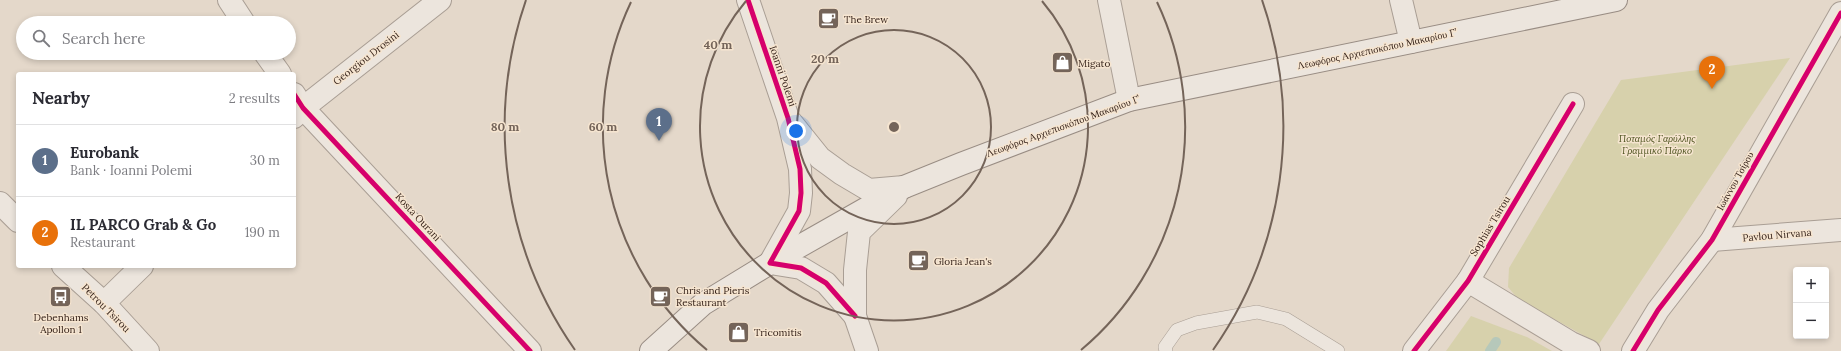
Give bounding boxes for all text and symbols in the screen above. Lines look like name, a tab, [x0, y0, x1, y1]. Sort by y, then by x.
cafe icon: The Brew	[816, 6, 842, 32]
place label: The Brew	[844, 13, 888, 26]
search box	[16, 16, 296, 60]
street label: Λεωφόρος Αρχιεπισκόπου Μακαρίου Γ’	[1296, 26, 1458, 72]
icon: search	[30, 27, 52, 49]
street label: Georgiou Drosini	[330, 28, 402, 88]
text: Search here	[62, 29, 145, 48]
text: 40 m	[704, 37, 732, 52]
street label: Ioanni Polemi	[767, 44, 800, 108]
shop icon: Migato	[1050, 50, 1076, 76]
text: 20 m	[811, 51, 839, 66]
pin: 2	[1699, 56, 1725, 89]
place label: Migato	[1078, 57, 1110, 70]
text: Nearby	[32, 87, 90, 109]
text: 2 results	[229, 90, 280, 107]
street label: Λεωφόρος Αρχιεπισκόπου Μακαρίου Γ’	[984, 92, 1142, 160]
pin: 1	[646, 108, 672, 141]
text: 80 m	[491, 119, 519, 134]
text: 60 m	[589, 119, 617, 134]
centre of rings	[887, 120, 901, 134]
your location	[786, 121, 806, 141]
park label: Ποταμός Γαρύλλης Γραμμικό Πάρκο	[1619, 132, 1696, 157]
text: Eurobank	[70, 143, 139, 162]
street label: Ιωάννου Τσίρου	[1714, 149, 1757, 213]
text: 1	[42, 152, 48, 169]
text: 30 m	[250, 152, 280, 169]
text: Bank · Ioanni Polemi	[70, 162, 192, 179]
street label: Kosta Ourani	[392, 190, 444, 244]
street label: Sophias Tsirou	[1467, 193, 1513, 259]
text: IL PARCO Grab & Go	[70, 215, 216, 234]
text: 2	[42, 224, 48, 241]
text: 190 m	[245, 224, 280, 241]
street label: Pavlou Nirvana	[1742, 225, 1812, 245]
text: Restaurant	[70, 234, 136, 251]
cafe icon: Gloria Jean's	[905, 248, 931, 274]
place label: Gloria Jean's	[934, 255, 992, 268]
map controls	[1793, 267, 1829, 339]
button: +	[1793, 267, 1829, 303]
street label: Petrou Tsirou	[79, 281, 133, 335]
cafe icon: Chris and Pieris Restaurant	[648, 283, 674, 309]
bus stop icon: Debenhams Apollon 1	[48, 284, 74, 310]
place label: Chris and Pieris Restaurant	[676, 284, 750, 309]
button: −	[1793, 303, 1829, 339]
place label: Debenhams Apollon 1	[34, 311, 89, 336]
shop icon: Tricomitis	[726, 319, 752, 345]
place label: Tricomitis	[754, 326, 802, 339]

